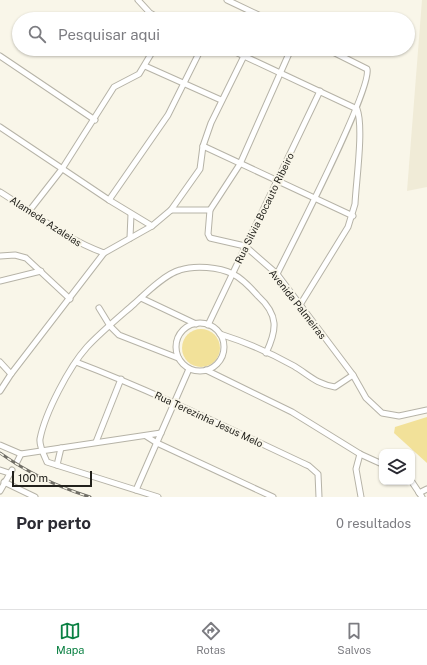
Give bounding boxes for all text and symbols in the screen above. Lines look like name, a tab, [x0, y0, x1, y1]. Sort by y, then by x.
search box	[12, 12, 415, 56]
icon: search	[26, 23, 48, 45]
text: Pesquisar aqui	[58, 26, 160, 43]
street label: Rua Silvia Bocauto Ribeiro	[232, 150, 296, 265]
street label: Alameda Azaleias	[8, 193, 84, 249]
street label: Avenida Palmeiras	[267, 267, 329, 341]
street label: Rua Terezinha Jesus Melo	[153, 389, 265, 450]
map controls	[379, 449, 415, 485]
button: layers	[379, 449, 415, 485]
scale bar	[12, 469, 92, 488]
text: 100 m	[18, 472, 48, 484]
text: Por perto	[16, 513, 91, 533]
text: 0 resultados	[336, 516, 411, 531]
tab: Mapa	[56, 620, 84, 656]
tab: Rotas	[196, 620, 225, 656]
tab: Salvos	[337, 620, 371, 656]

